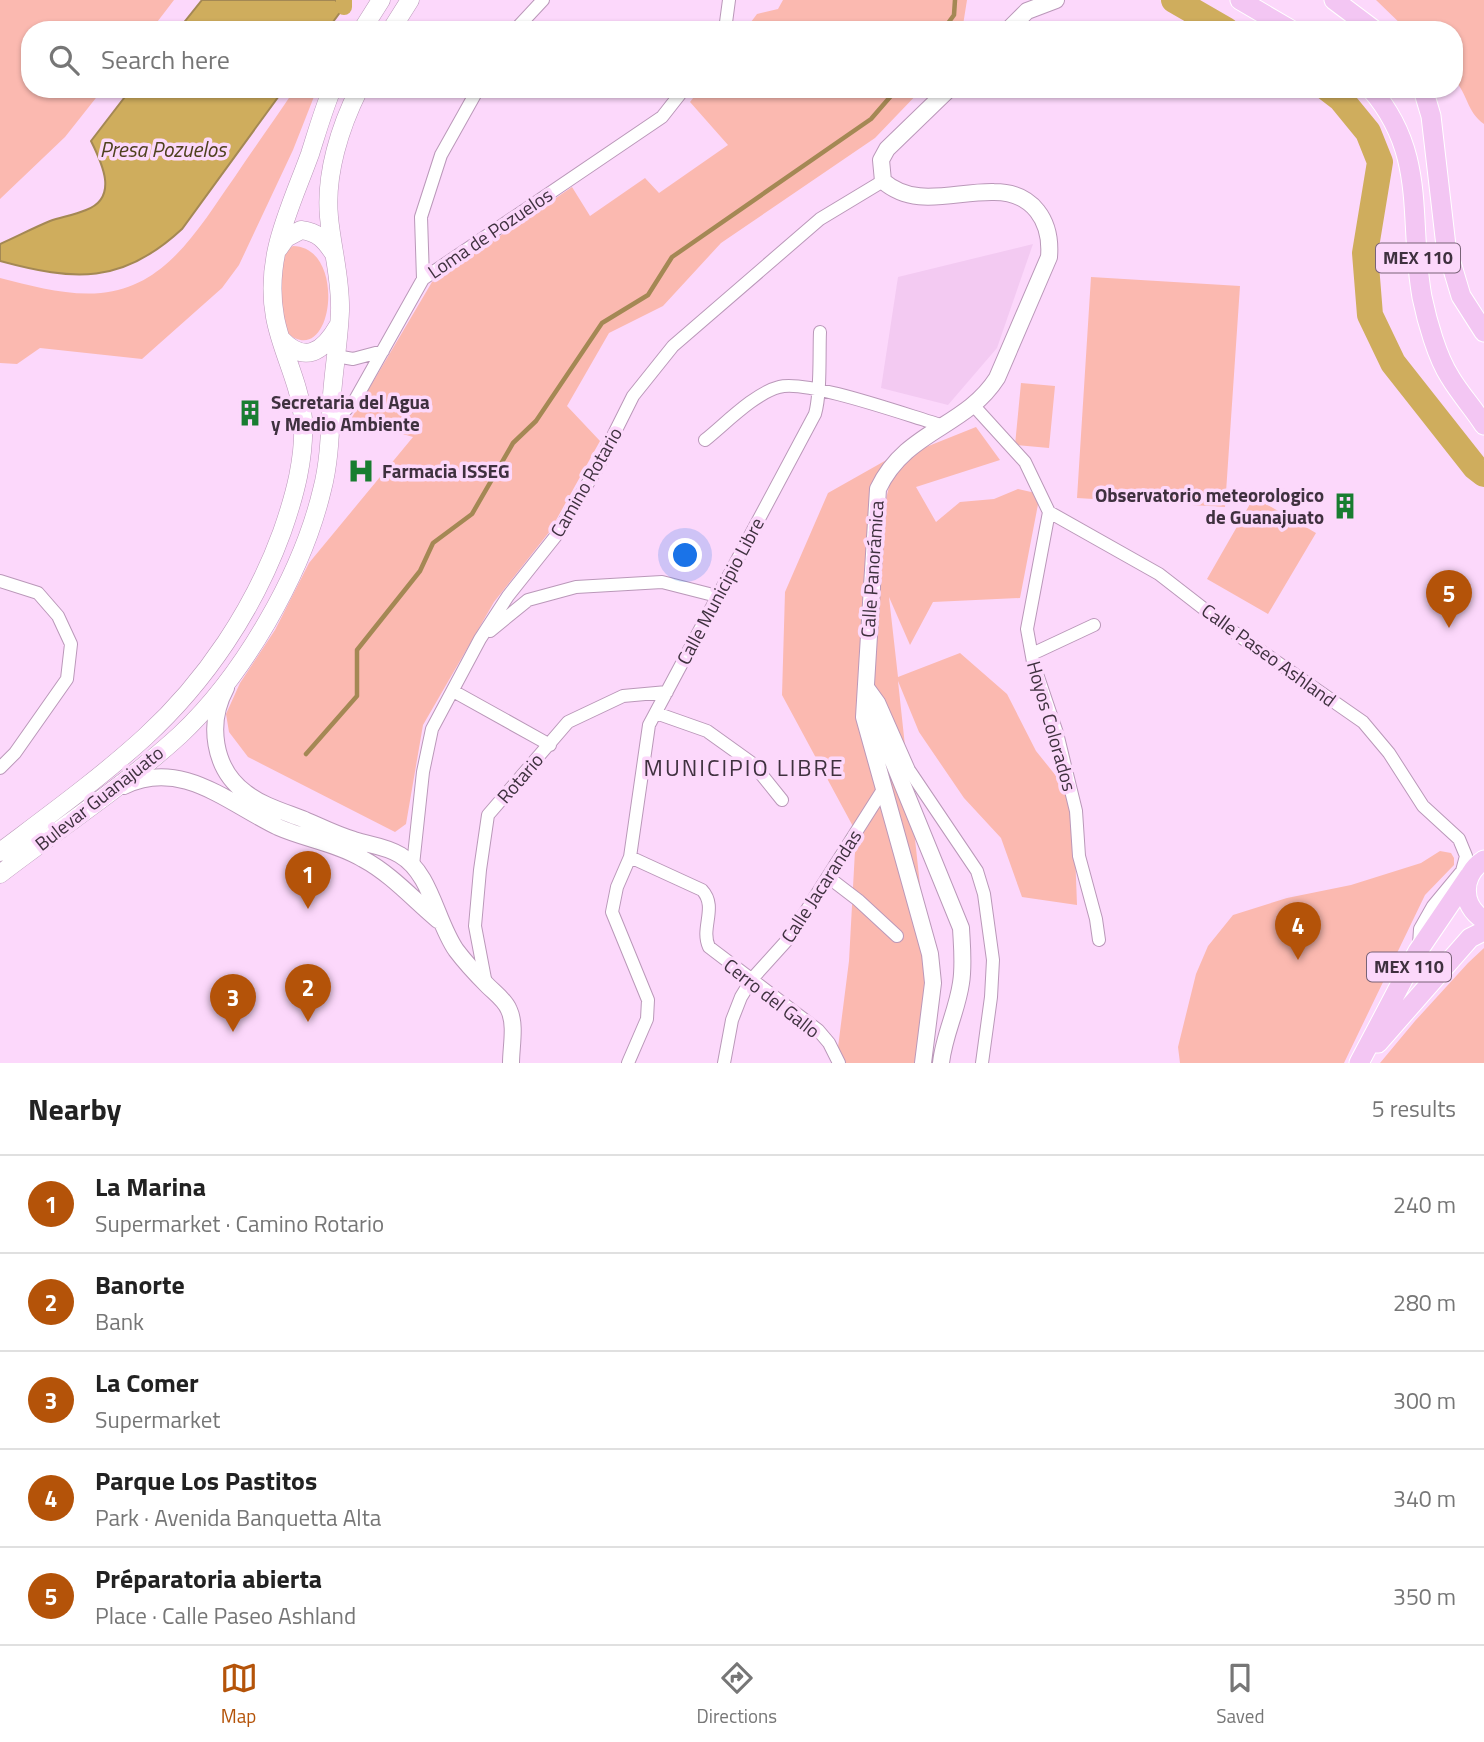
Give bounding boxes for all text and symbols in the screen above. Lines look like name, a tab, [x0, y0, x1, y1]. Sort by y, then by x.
search box	[21, 21, 1463, 98]
text: Search here	[101, 40, 230, 79]
icon: search	[45, 41, 83, 79]
water label: Presa Pozuelos	[100, 133, 228, 165]
street label: Loma de Pozuelos	[421, 180, 558, 285]
road number: MEX 110	[1376, 244, 1460, 272]
place label: Secretaria del Agua y Medio Ambiente	[271, 387, 430, 438]
building icon: Secretaria del Agua y Medio Ambiente	[235, 398, 265, 428]
street label: Camino Rotario	[542, 421, 629, 542]
hospital icon: Farmacia ISSEG	[346, 456, 376, 486]
place label: Farmacia ISSEG	[382, 456, 510, 485]
place label: Observatorio meteorologico de Guanajuato	[1095, 480, 1324, 531]
building icon: Observatorio meteorologico de Guanajuato	[1330, 491, 1360, 521]
street label: Calle Panorámica	[852, 499, 891, 638]
street label: Calle Municipio Libre	[669, 512, 771, 669]
your location	[668, 538, 702, 572]
pin: 5	[1426, 570, 1472, 628]
street label: Calle Paseo Ashland	[1196, 596, 1343, 713]
street label: Hoyos Colorados	[1020, 657, 1085, 795]
street label: Bulevar Guanajuato	[28, 738, 169, 857]
street label: Rotario	[490, 746, 550, 809]
district label: MUNICIPIO LIBRE	[644, 750, 844, 785]
street label: Calle Jacarandas	[773, 823, 868, 948]
pin: 1	[285, 851, 331, 909]
pin: 4	[1275, 902, 1321, 960]
street label: Cerro del Gallo	[718, 951, 827, 1044]
road number: MEX 110	[1367, 952, 1451, 982]
pin: 2	[285, 964, 331, 1022]
pin: 3	[210, 974, 256, 1032]
text: Nearby	[28, 1086, 121, 1132]
text: 5 results	[1372, 1091, 1456, 1126]
text: La Marina	[95, 1167, 206, 1206]
text: 1	[45, 1187, 57, 1222]
text: 240 m	[1393, 1187, 1456, 1222]
text: Supermarket · Camino Rotario	[95, 1206, 384, 1241]
text: Banorte	[95, 1265, 185, 1304]
text: 2	[45, 1285, 57, 1320]
text: 280 m	[1393, 1285, 1456, 1320]
text: Bank	[95, 1304, 144, 1339]
text: La Comer	[95, 1363, 199, 1402]
text: 3	[45, 1383, 57, 1418]
text: 300 m	[1393, 1383, 1456, 1418]
text: Supermarket	[95, 1402, 220, 1437]
text: Parque Los Pastitos	[95, 1461, 317, 1500]
text: 4	[45, 1481, 57, 1516]
text: 340 m	[1393, 1481, 1456, 1516]
text: Park · Avenida Banquetta Alta	[95, 1500, 381, 1535]
text: Préparatoria abierta	[95, 1559, 322, 1598]
text: 5	[45, 1579, 57, 1614]
text: 350 m	[1393, 1579, 1456, 1614]
text: Place · Calle Paseo Ashland	[95, 1598, 356, 1633]
tab: Map	[220, 1659, 258, 1730]
tab: Directions	[697, 1659, 777, 1730]
tab: Saved	[1216, 1659, 1264, 1730]

